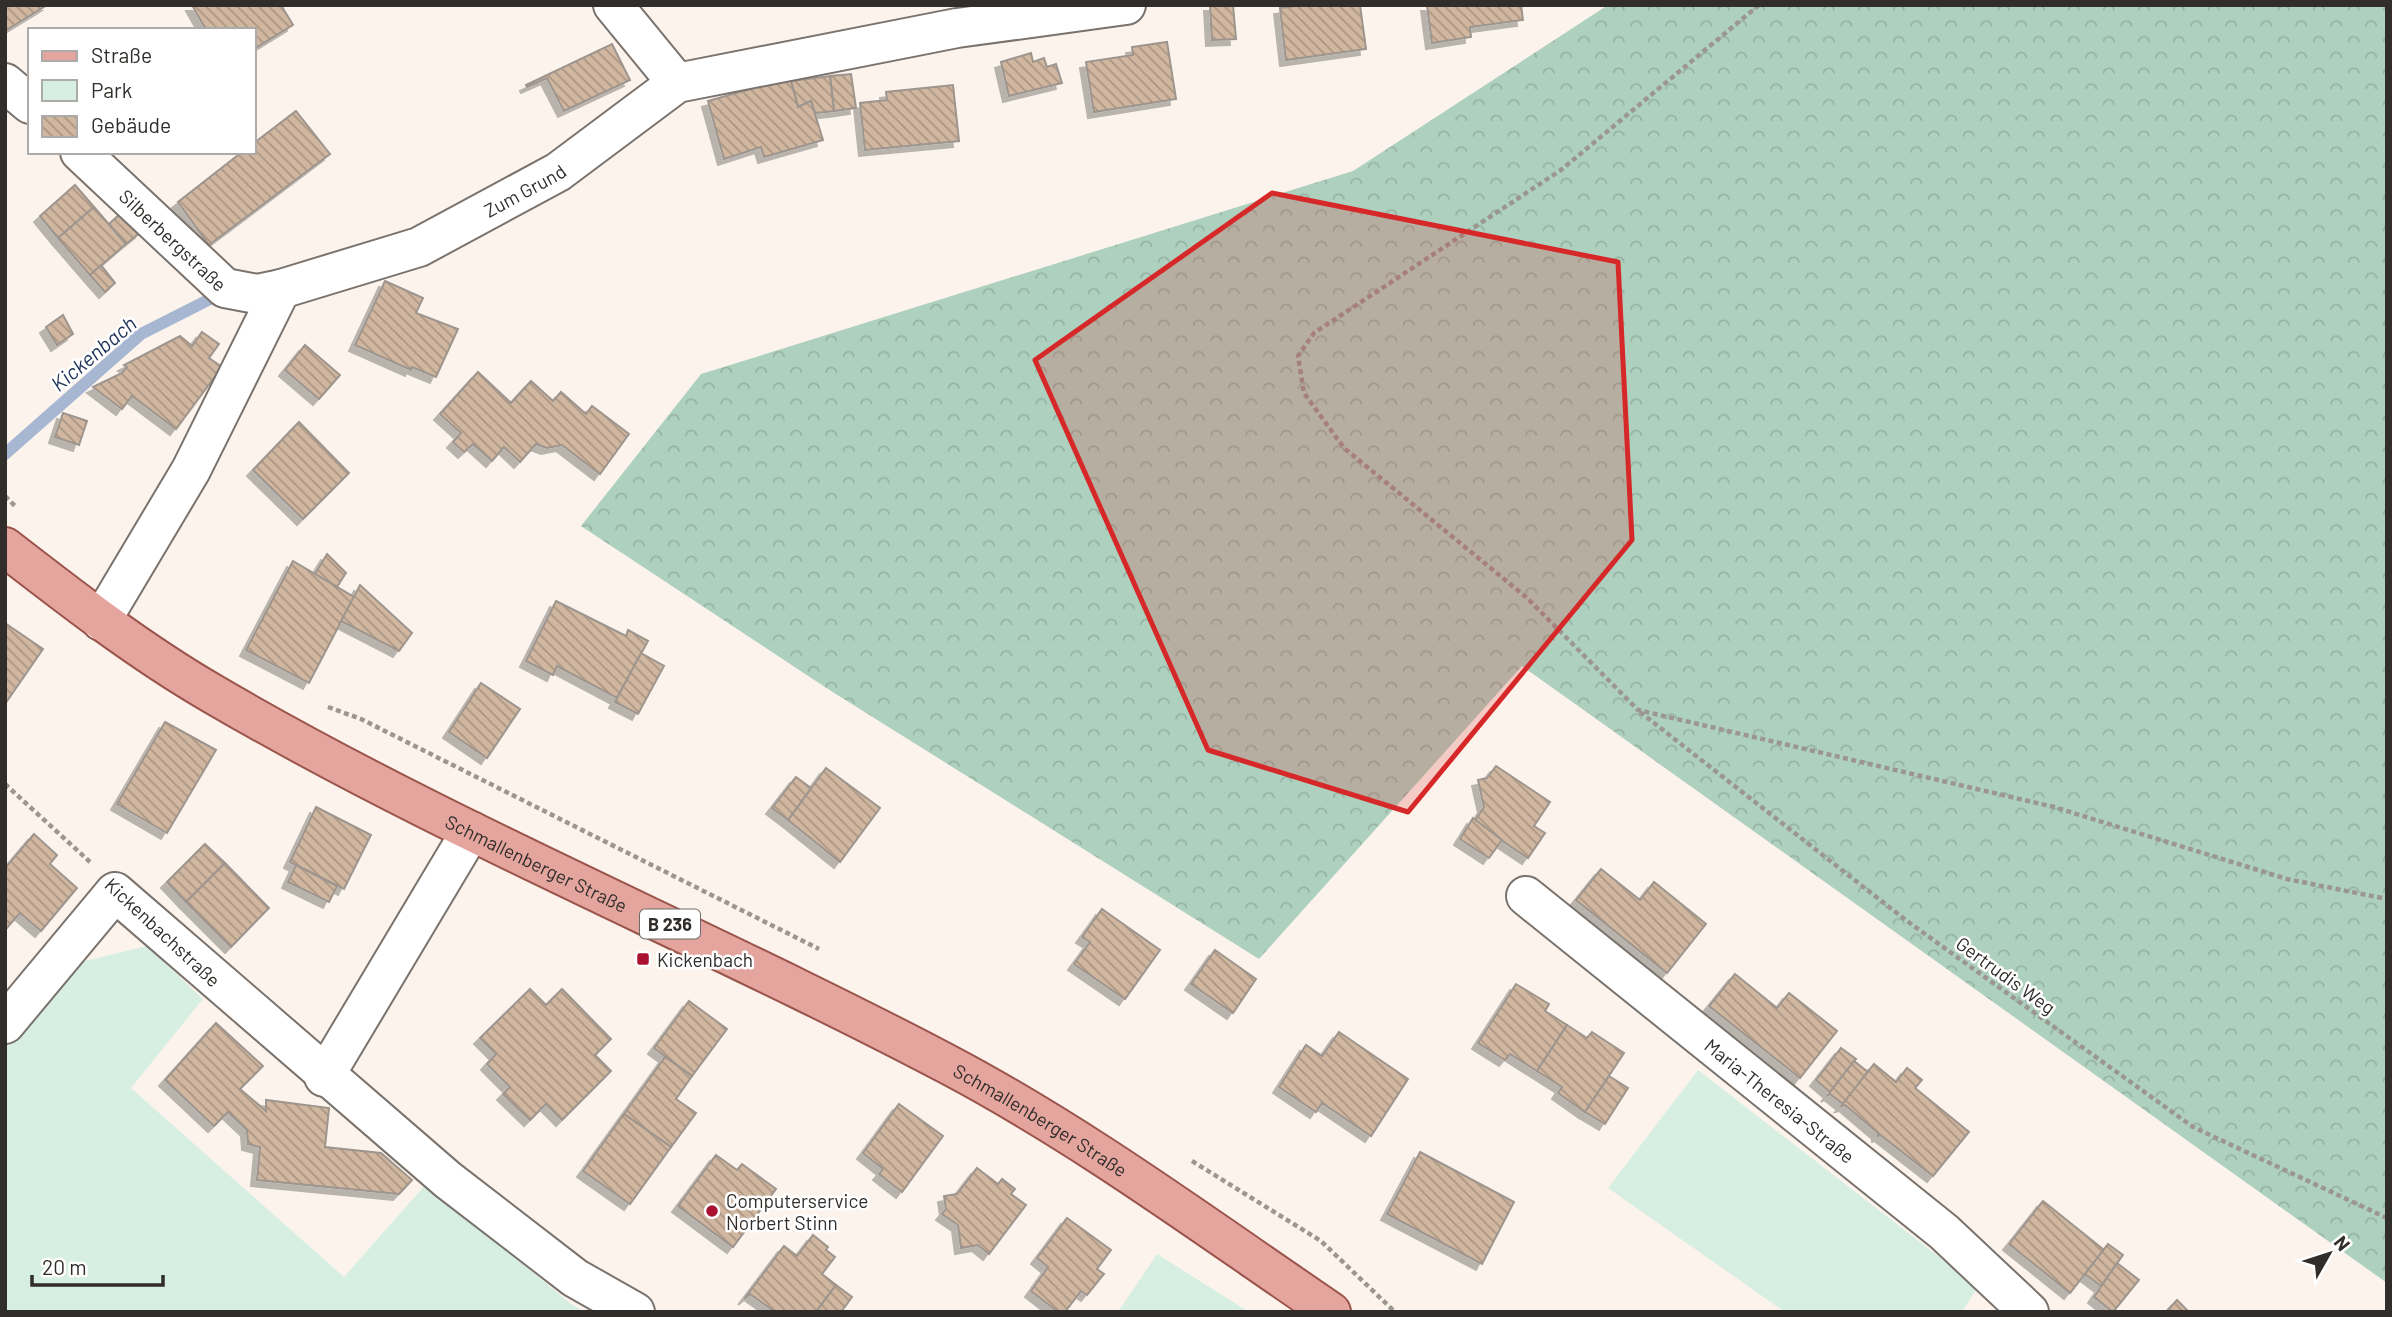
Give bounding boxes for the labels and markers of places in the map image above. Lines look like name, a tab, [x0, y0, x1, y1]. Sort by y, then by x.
place label: Kickenbach	[657, 948, 753, 971]
marker: Kickenbach	[635, 951, 651, 967]
place label: Computerservice Norbert Stinn	[726, 1189, 868, 1234]
marker: Computerservice Norbert Stinn	[704, 1203, 720, 1219]

